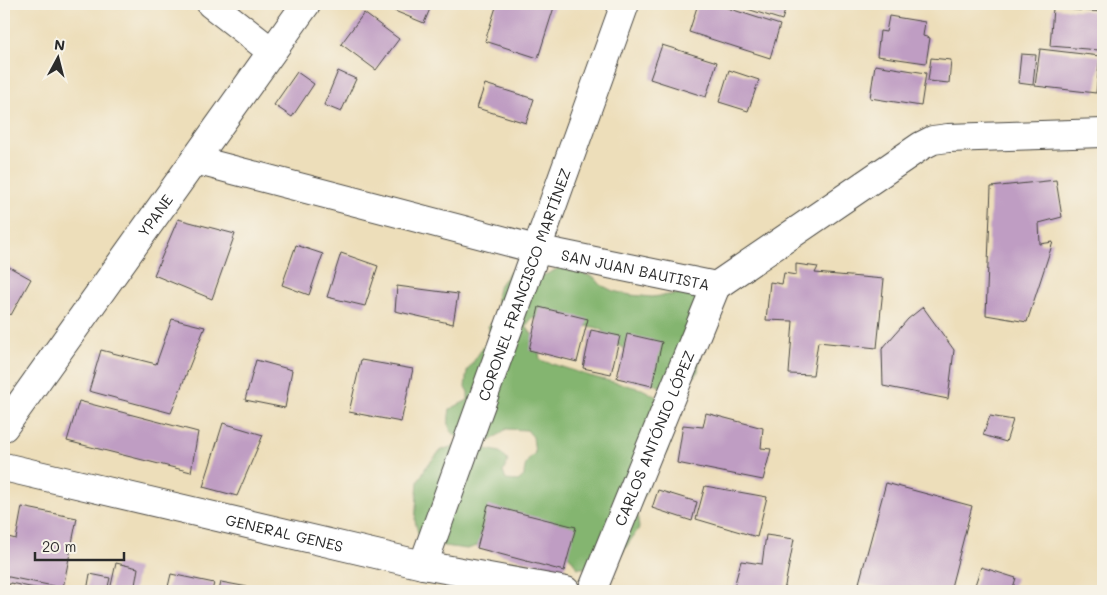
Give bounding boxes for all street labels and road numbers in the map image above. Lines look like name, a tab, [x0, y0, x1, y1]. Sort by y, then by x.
street label: CORONEL FRANCISCO MARTÍNEZ	[473, 166, 575, 404]
street label: YPANE	[133, 190, 177, 241]
street label: SAN JUAN BAUTISTA	[559, 244, 712, 294]
street label: CARLOS ANTÓNIO LÓPEZ	[610, 348, 699, 529]
street label: GENERAL GENES	[224, 509, 345, 556]

